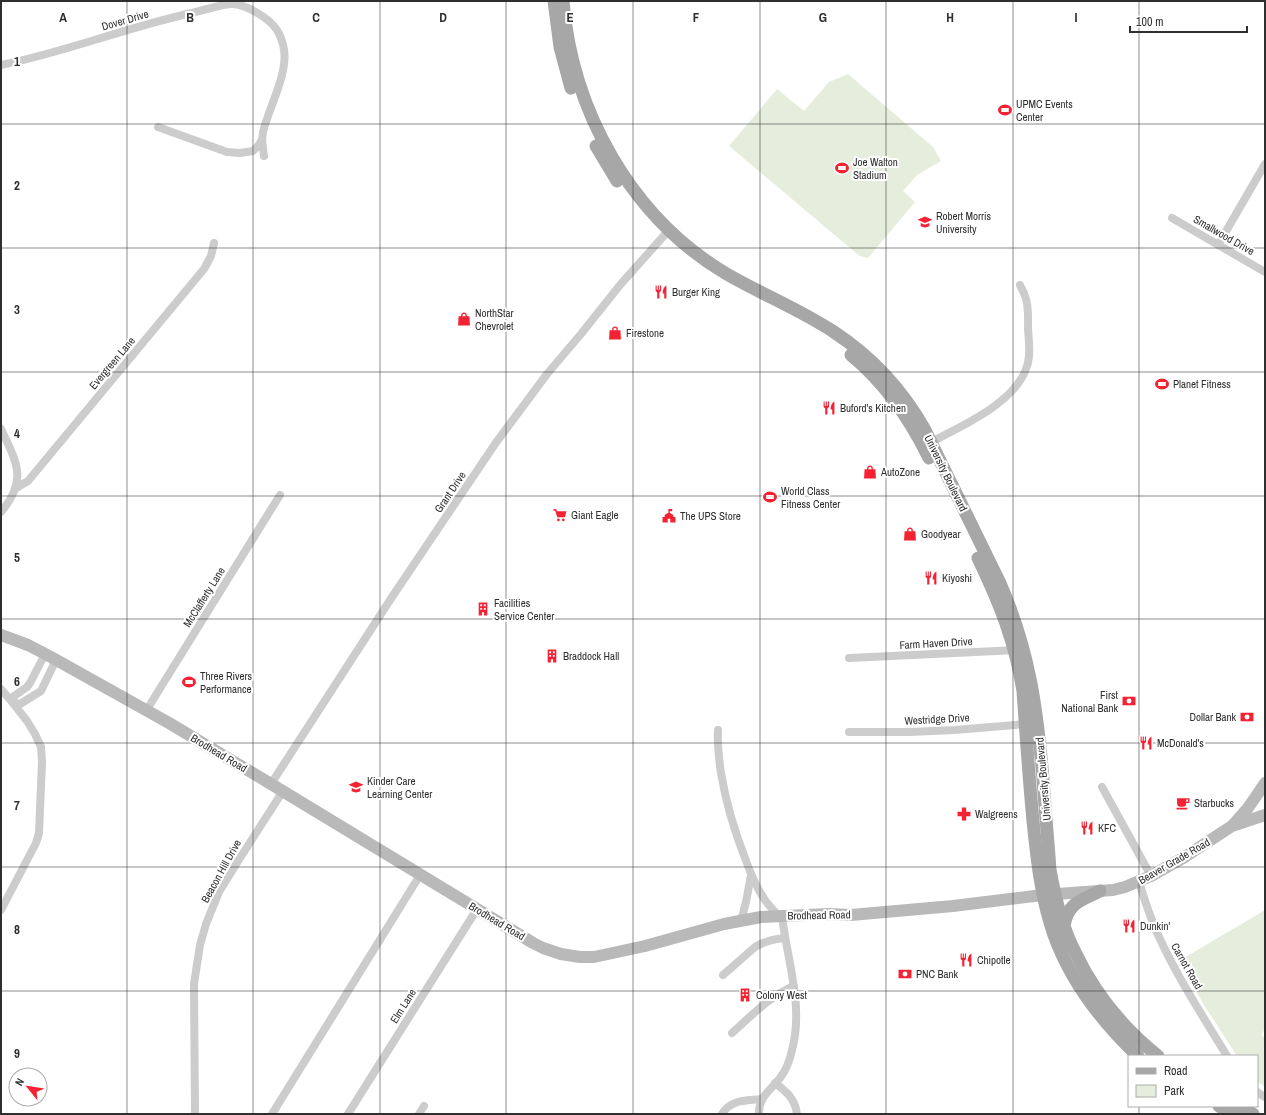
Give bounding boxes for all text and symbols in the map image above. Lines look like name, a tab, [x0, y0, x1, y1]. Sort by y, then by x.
street label: Dover Drive	[100, 7, 150, 33]
scale bar	[1130, 8, 1247, 34]
text: A	[59, 9, 67, 26]
text: B	[186, 9, 194, 26]
text: C	[312, 9, 320, 26]
text: D	[439, 9, 447, 26]
text: E	[566, 9, 574, 26]
text: F	[693, 9, 700, 26]
text: G	[819, 9, 827, 26]
text: H	[946, 9, 954, 26]
text: I	[1075, 9, 1078, 26]
text: 100 m	[1136, 14, 1163, 30]
text: 1	[14, 53, 20, 70]
place label: UPMC Events Center	[1016, 97, 1073, 124]
sports icon: UPMC Events Center	[997, 102, 1013, 118]
place label: Joe Walton Stadium	[853, 155, 898, 182]
sports icon: Joe Walton Stadium	[834, 160, 850, 176]
text: 2	[14, 177, 20, 194]
place label: Robert Morris University	[936, 209, 992, 236]
street label: Smallwood Drive	[1191, 212, 1257, 258]
school or university icon: Robert Morris University	[917, 214, 933, 230]
restaurant icon: Burger King	[653, 284, 669, 300]
place label: Burger King	[672, 285, 720, 299]
text: 3	[14, 301, 20, 318]
place label: NorthStar Chevrolet	[475, 306, 514, 333]
shop icon: NorthStar Chevrolet	[456, 311, 472, 327]
shop icon: Firestone	[607, 325, 623, 341]
place label: Firestone	[626, 326, 664, 340]
street label: Evergreen Lane	[86, 334, 138, 392]
sports icon: Planet Fitness	[1154, 376, 1170, 392]
place label: Planet Fitness	[1173, 377, 1231, 391]
restaurant icon: Buford's Kitchen	[821, 400, 837, 416]
place label: Buford's Kitchen	[840, 401, 906, 415]
text: 4	[14, 425, 20, 442]
street label: University Boulevard	[921, 432, 971, 514]
shop icon: AutoZone	[862, 464, 878, 480]
place label: AutoZone	[880, 465, 920, 479]
street label: Grant Drive	[431, 469, 469, 515]
place label: World Class Fitness Center	[781, 484, 840, 511]
sports icon: World Class Fitness Center	[762, 489, 778, 505]
supermarket icon: Giant Eagle	[552, 507, 568, 523]
place label: Giant Eagle	[571, 508, 619, 522]
public building icon: The UPS Store	[661, 508, 677, 524]
place label: The UPS Store	[680, 509, 741, 523]
shop icon: Goodyear	[902, 526, 918, 542]
place label: Goodyear	[921, 527, 961, 541]
text: 5	[14, 549, 20, 566]
street label: McClafferty Lane	[180, 564, 228, 630]
restaurant icon: Kiyoshi	[923, 570, 939, 586]
place label: Kiyoshi	[942, 571, 972, 585]
place label: Facilities Service Center	[494, 596, 554, 623]
building icon: Facilities Service Center	[475, 601, 491, 617]
street label: Farm Haven Drive	[899, 634, 973, 652]
building icon: Braddock Hall	[544, 648, 560, 664]
place label: Braddock Hall	[563, 649, 619, 663]
place label: Three Rivers Performance	[200, 669, 253, 696]
text: 6	[14, 673, 20, 690]
sports icon: Three Rivers Performance	[181, 674, 197, 690]
place label: First National Bank	[1061, 688, 1118, 715]
bank icon: First National Bank	[1121, 693, 1137, 709]
bank icon: Dollar Bank	[1239, 709, 1255, 725]
street label: Westridge Drive	[904, 710, 970, 728]
place label: Dollar Bank	[1189, 710, 1236, 724]
street label: Brodhead Road	[188, 731, 250, 775]
restaurant icon: McDonald's	[1138, 735, 1154, 751]
place label: McDonald's	[1157, 736, 1204, 750]
street label: University Boulevard	[1032, 737, 1054, 821]
place label: Kinder Care Learning Center	[367, 774, 432, 801]
school or university icon: Kinder Care Learning Center	[348, 779, 364, 795]
cafe icon: Starbucks	[1175, 795, 1191, 811]
place label: Starbucks	[1194, 796, 1235, 810]
text: 7	[14, 797, 20, 814]
pharmacy icon: Walgreens	[956, 806, 972, 822]
place label: Walgreens	[975, 807, 1018, 821]
restaurant icon: KFC	[1079, 820, 1095, 836]
place label: KFC	[1098, 821, 1117, 835]
street label: Beaver Grade Road	[1136, 835, 1212, 887]
street label: Beacon Hill Drive	[198, 837, 244, 905]
street label: Brodhead Road	[466, 899, 528, 943]
street label: Brodhead Road	[787, 907, 851, 923]
restaurant icon: Dunkin'	[1121, 918, 1137, 934]
place label: Dunkin'	[1140, 919, 1171, 933]
text: 8	[14, 921, 20, 938]
street label: Carnot Road	[1168, 940, 1206, 992]
restaurant icon: Chipotle	[958, 952, 974, 968]
place label: Chipotle	[977, 953, 1011, 967]
bank icon: PNC Bank	[897, 966, 913, 982]
place label: PNC Bank	[916, 967, 959, 981]
street label: Elm Lane	[387, 986, 419, 1026]
building icon: Colony West	[737, 987, 753, 1003]
place label: Colony West	[756, 988, 807, 1002]
text: 9	[14, 1045, 20, 1062]
legend	[1128, 1055, 1258, 1107]
text: Road	[1164, 1063, 1188, 1079]
north arrow	[8, 1067, 48, 1107]
text: N	[12, 1076, 27, 1088]
text: Park	[1164, 1083, 1184, 1099]

